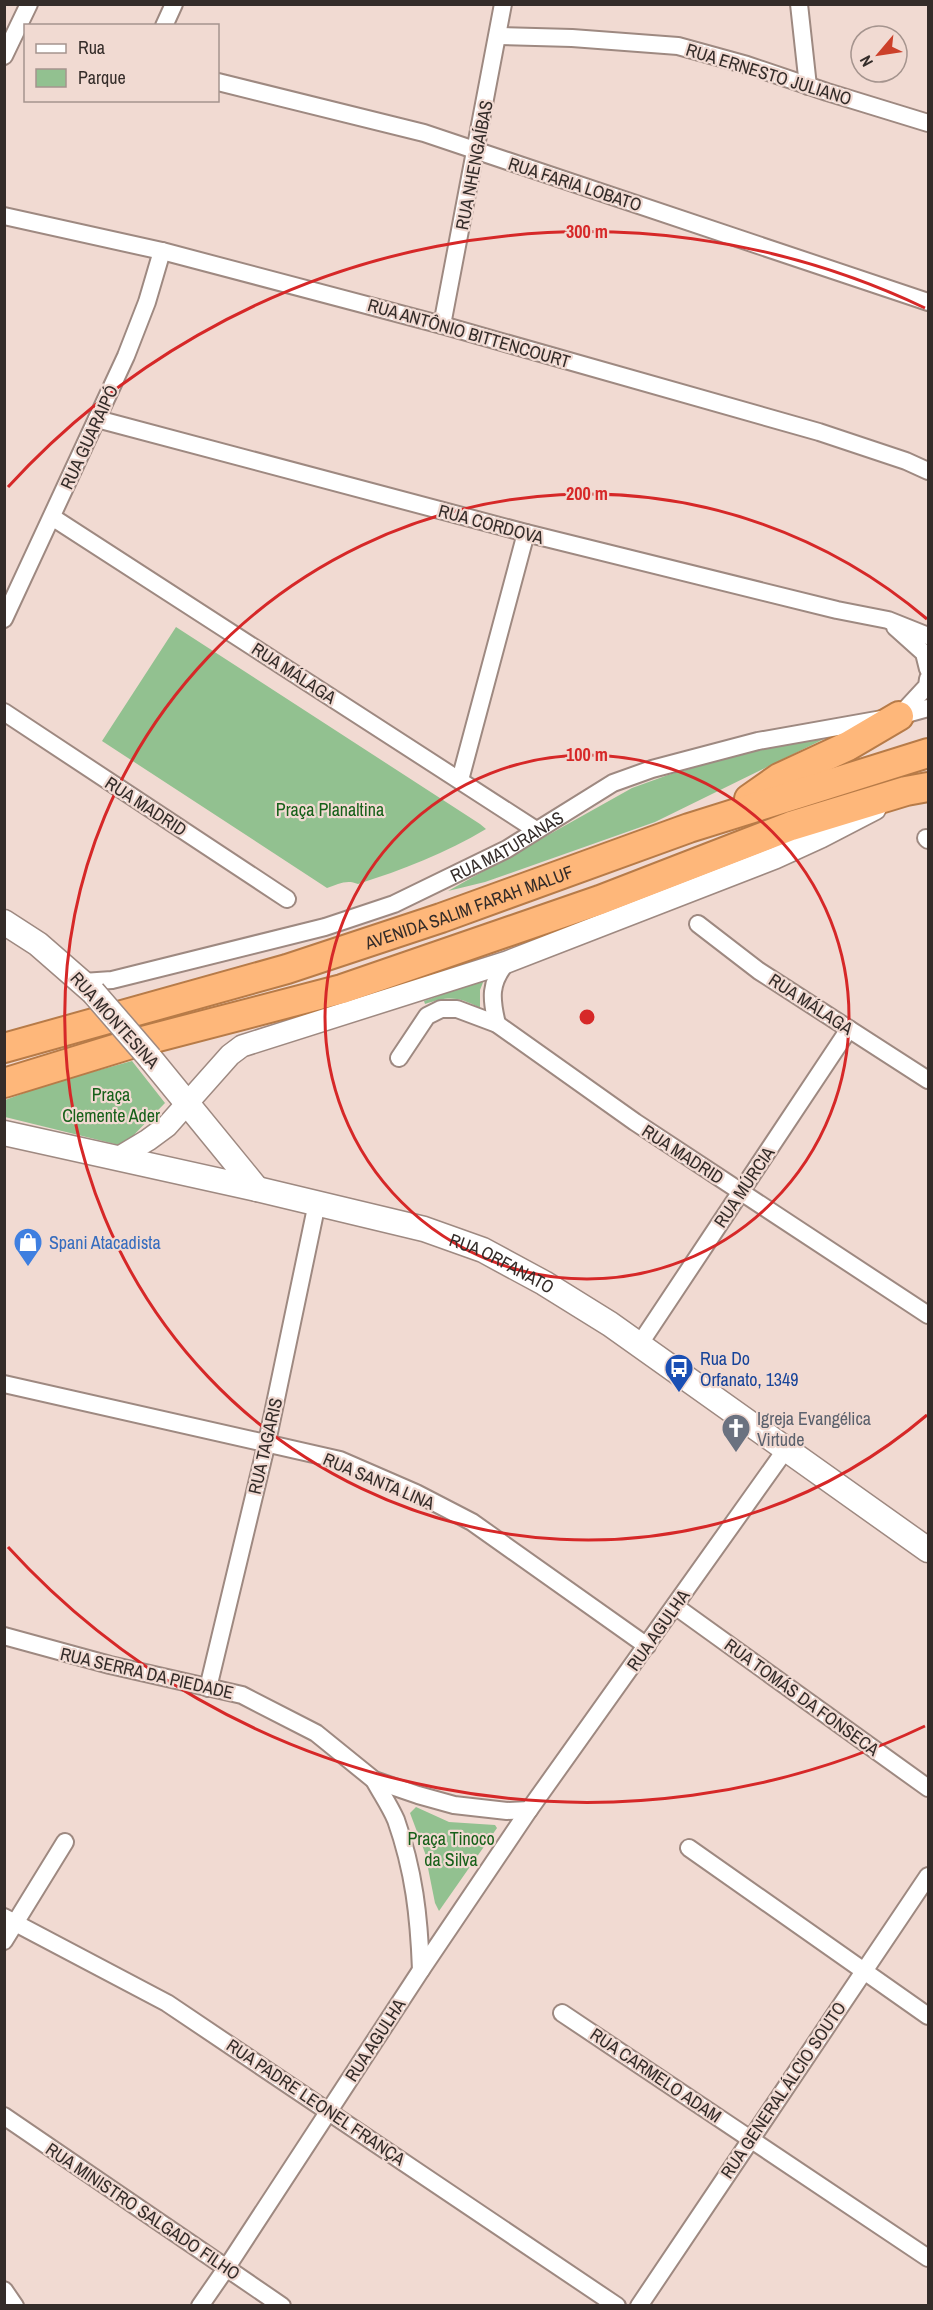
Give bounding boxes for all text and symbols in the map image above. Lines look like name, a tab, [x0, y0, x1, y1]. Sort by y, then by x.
legend	[24, 24, 219, 102]
north arrow	[849, 24, 909, 84]
text: Rua	[78, 35, 105, 60]
street label: RUA ERNESTO JULIANO	[683, 37, 855, 111]
text: N	[854, 52, 878, 71]
text: Parque	[78, 65, 126, 90]
street label: RUA NHENGAÍBAS	[449, 98, 499, 232]
street label: RUA FARIA LOBATO	[505, 151, 645, 217]
text: 300 m	[566, 219, 608, 244]
street label: RUA ANTÔNIO BITTENCOURT	[365, 292, 573, 374]
street label: RUA GUARAIPÓ	[54, 381, 124, 493]
text: 200 m	[566, 481, 608, 506]
street label: RUA CORDOVA	[436, 498, 547, 550]
street label: RUA MÁLAGA	[247, 636, 341, 710]
text: 100 m	[566, 742, 608, 767]
street label: RUA MADRID	[100, 770, 192, 842]
park label: Praça Planaltina	[276, 797, 384, 822]
street label: RUA MATURANAS	[446, 804, 568, 887]
street label: AVENIDA SALIM FARAH MALUF	[361, 859, 576, 955]
street label: RUA MONTESINA	[65, 966, 165, 1074]
street label: RUA MÁLAGA	[764, 967, 858, 1041]
centre of rings	[577, 1007, 597, 1027]
park label: Praça Clemente Ader	[62, 1082, 160, 1128]
street label: RUA MADRID	[637, 1118, 729, 1190]
street label: RUA MÚRCIA	[708, 1141, 780, 1232]
shop icon: Spani Atacadista	[12, 1226, 44, 1268]
street label: RUA ORFANATO	[446, 1227, 559, 1299]
place label: Spani Atacadista	[49, 1230, 161, 1255]
place label: Rua Do Orfanato, 1349	[700, 1346, 798, 1392]
bus stop icon: Rua Do Orfanato, 1349	[663, 1352, 695, 1394]
street label: RUA TAGARIS	[242, 1395, 288, 1497]
place label: Igreja Evangélica Virtude	[757, 1406, 871, 1452]
church icon: Igreja Evangélica Virtude	[720, 1412, 752, 1454]
street label: RUA SANTA LINA	[319, 1446, 439, 1516]
street label: RUA AGULHA	[621, 1584, 695, 1676]
street label: RUA TOMÁS DA FONSECA	[720, 1632, 885, 1762]
street label: RUA SERRA DA PIEDADE	[58, 1641, 236, 1705]
park label: Praça Tinoco da Silva	[407, 1826, 495, 1872]
street label: RUA AGULHA	[339, 1994, 411, 2086]
street label: RUA GENERAL ÁLCIO SOUTO	[714, 1997, 852, 2183]
street label: RUA CARMELO ADAM	[585, 2022, 727, 2128]
street label: RUA PADRE LEONEL FRANÇA	[222, 2033, 410, 2171]
street label: RUA MINISTRO SALGADO FILHO	[41, 2136, 245, 2286]

